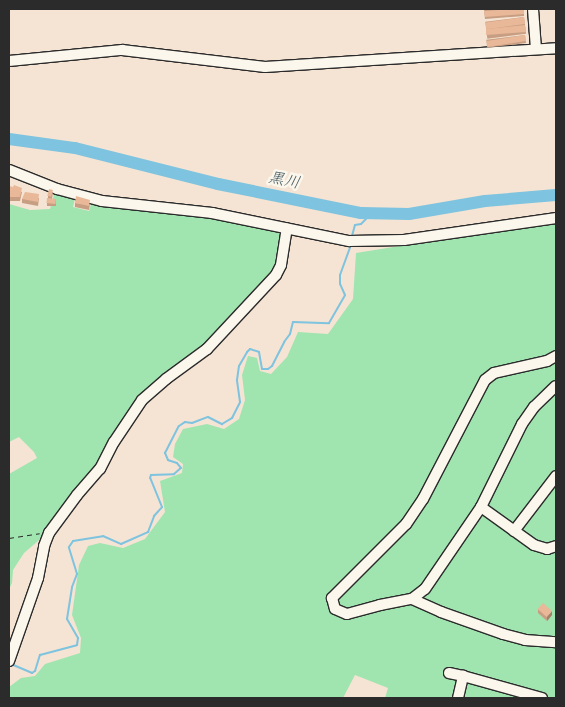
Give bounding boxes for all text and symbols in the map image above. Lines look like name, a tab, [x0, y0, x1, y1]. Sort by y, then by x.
water label: 黒川	[266, 168, 302, 194]

